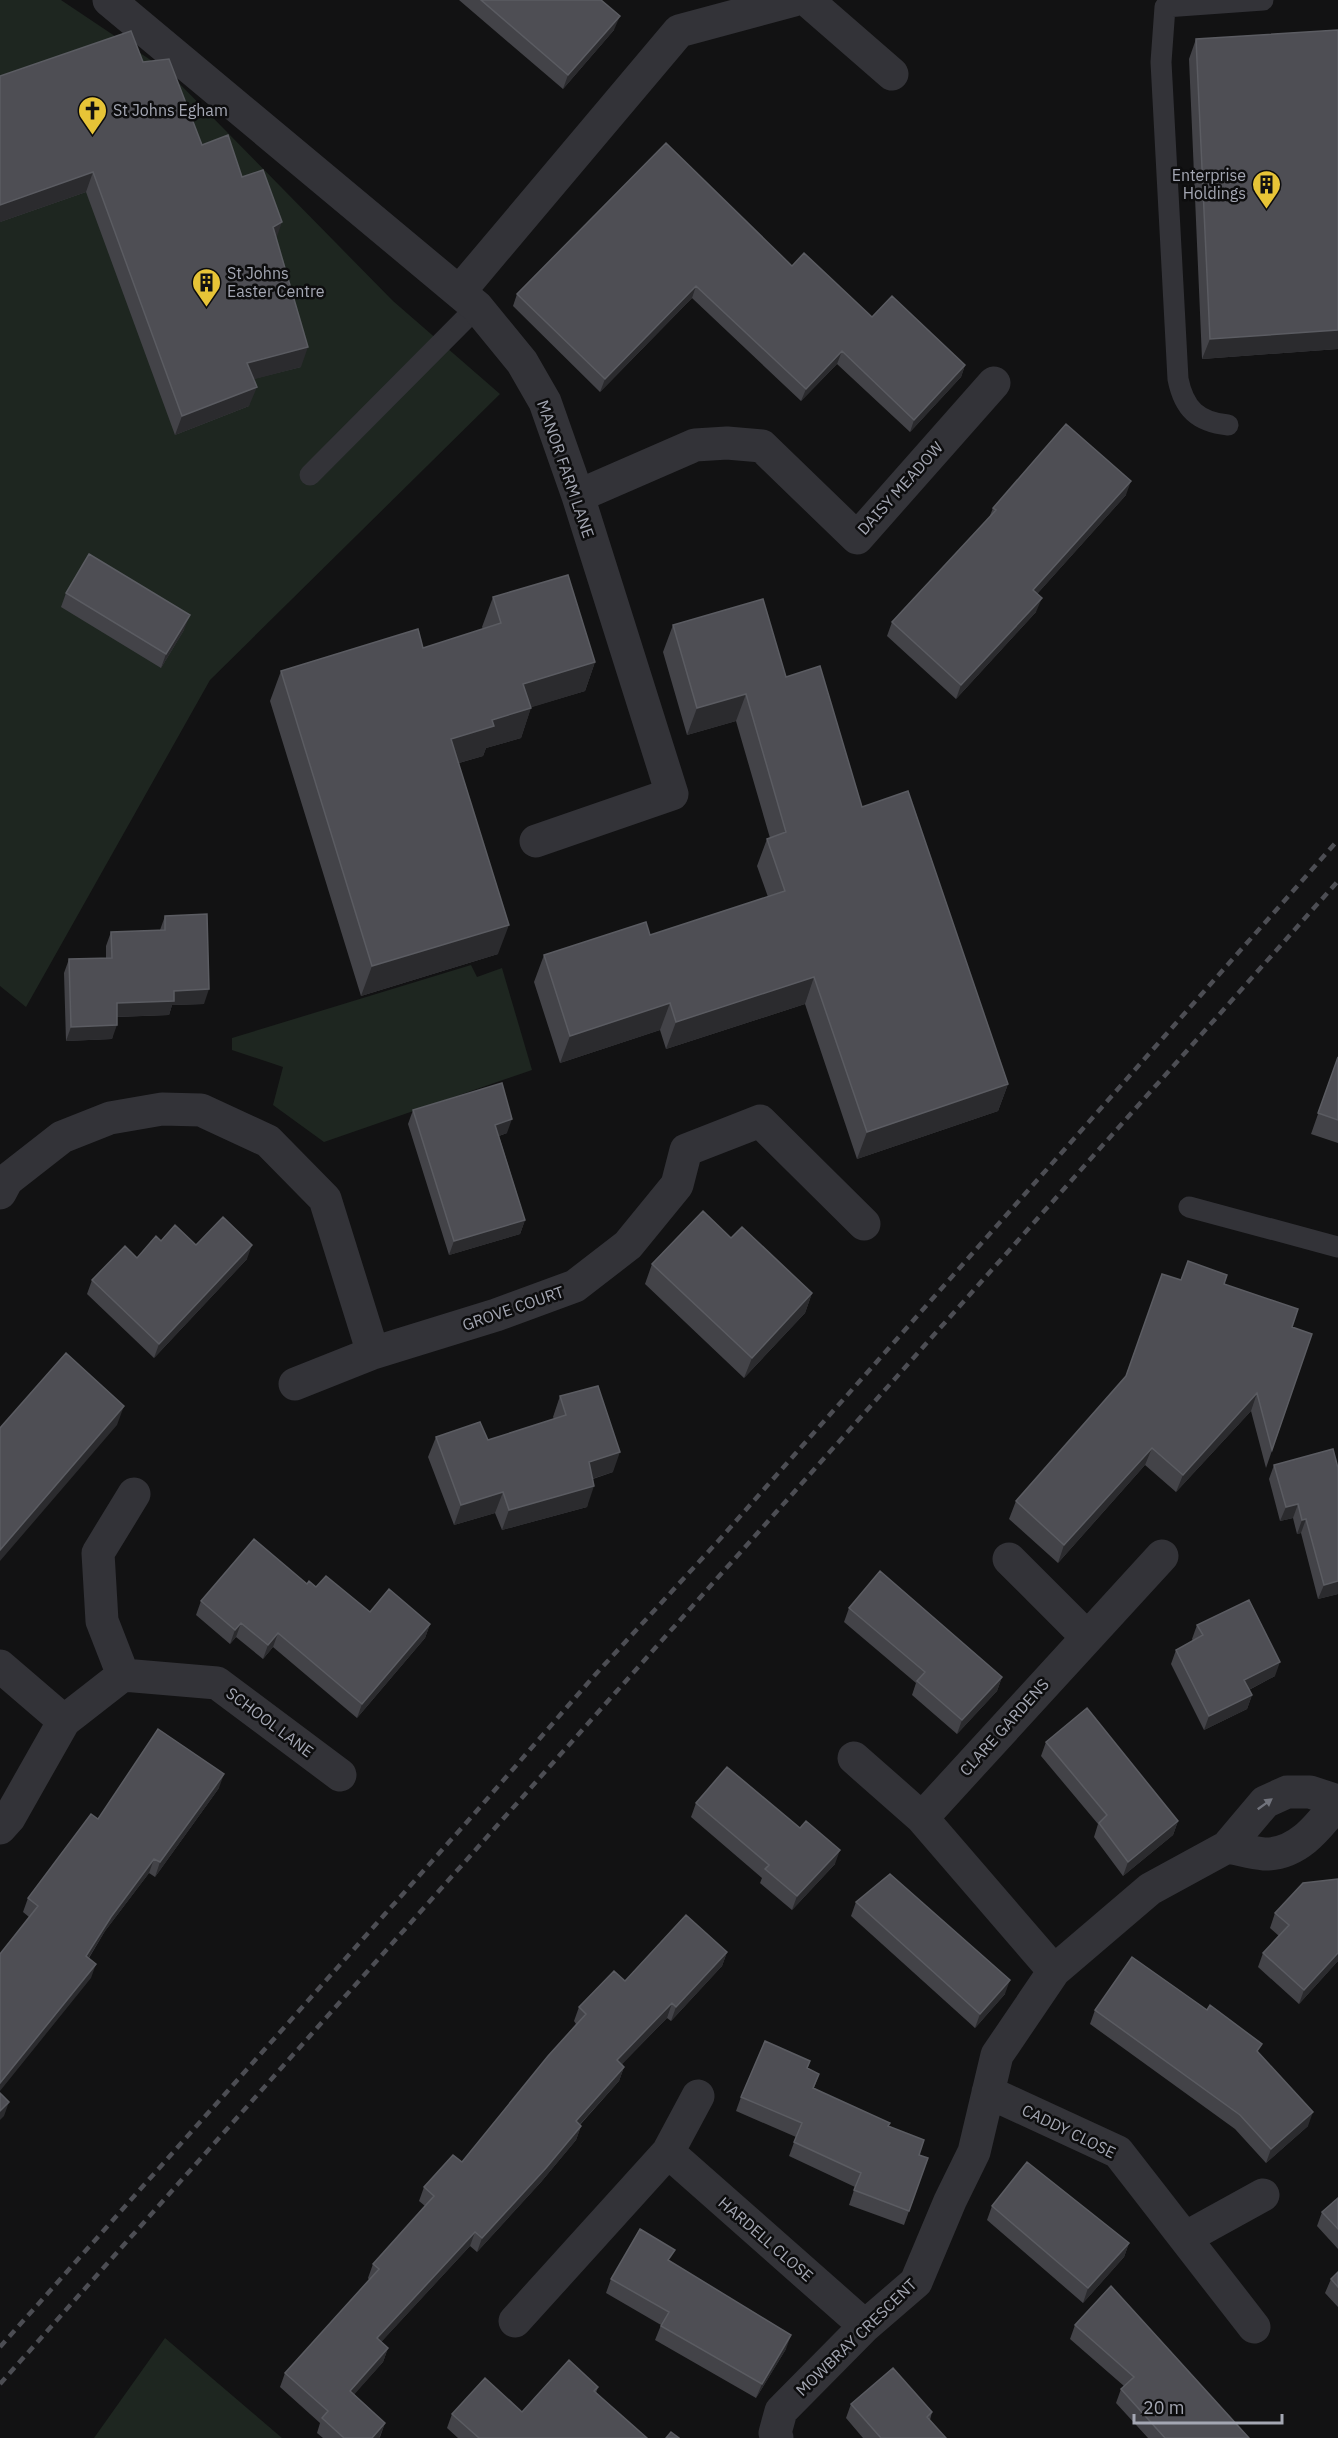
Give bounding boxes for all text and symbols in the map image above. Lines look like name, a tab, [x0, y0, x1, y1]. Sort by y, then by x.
church icon: St Johns Egham	[76, 94, 108, 136]
place label: St Johns Egham	[113, 100, 228, 120]
place label: Enterprise Holdings	[1172, 165, 1246, 203]
building icon: Enterprise Holdings	[1251, 168, 1283, 210]
place label: St Johns Easter Centre	[227, 263, 325, 301]
building icon: St Johns Easter Centre	[190, 266, 222, 308]
street label: MANOR FARM LANE	[533, 397, 599, 541]
street label: DAISY MEADOW	[853, 437, 947, 539]
street label: GROVE COURT	[460, 1281, 566, 1335]
street label: CLARE GARDENS	[955, 1674, 1053, 1780]
street label: SCHOOL LANE	[222, 1683, 318, 1761]
one-way arrow	[1257, 1798, 1273, 1810]
street label: CADDY CLOSE	[1019, 2100, 1119, 2162]
street label: HARDELL CLOSE	[714, 2192, 818, 2286]
street label: MOWBRAY CRESCENT	[791, 2274, 921, 2400]
scale bar	[1134, 2387, 1282, 2425]
text: 20 m	[1143, 2396, 1185, 2419]

